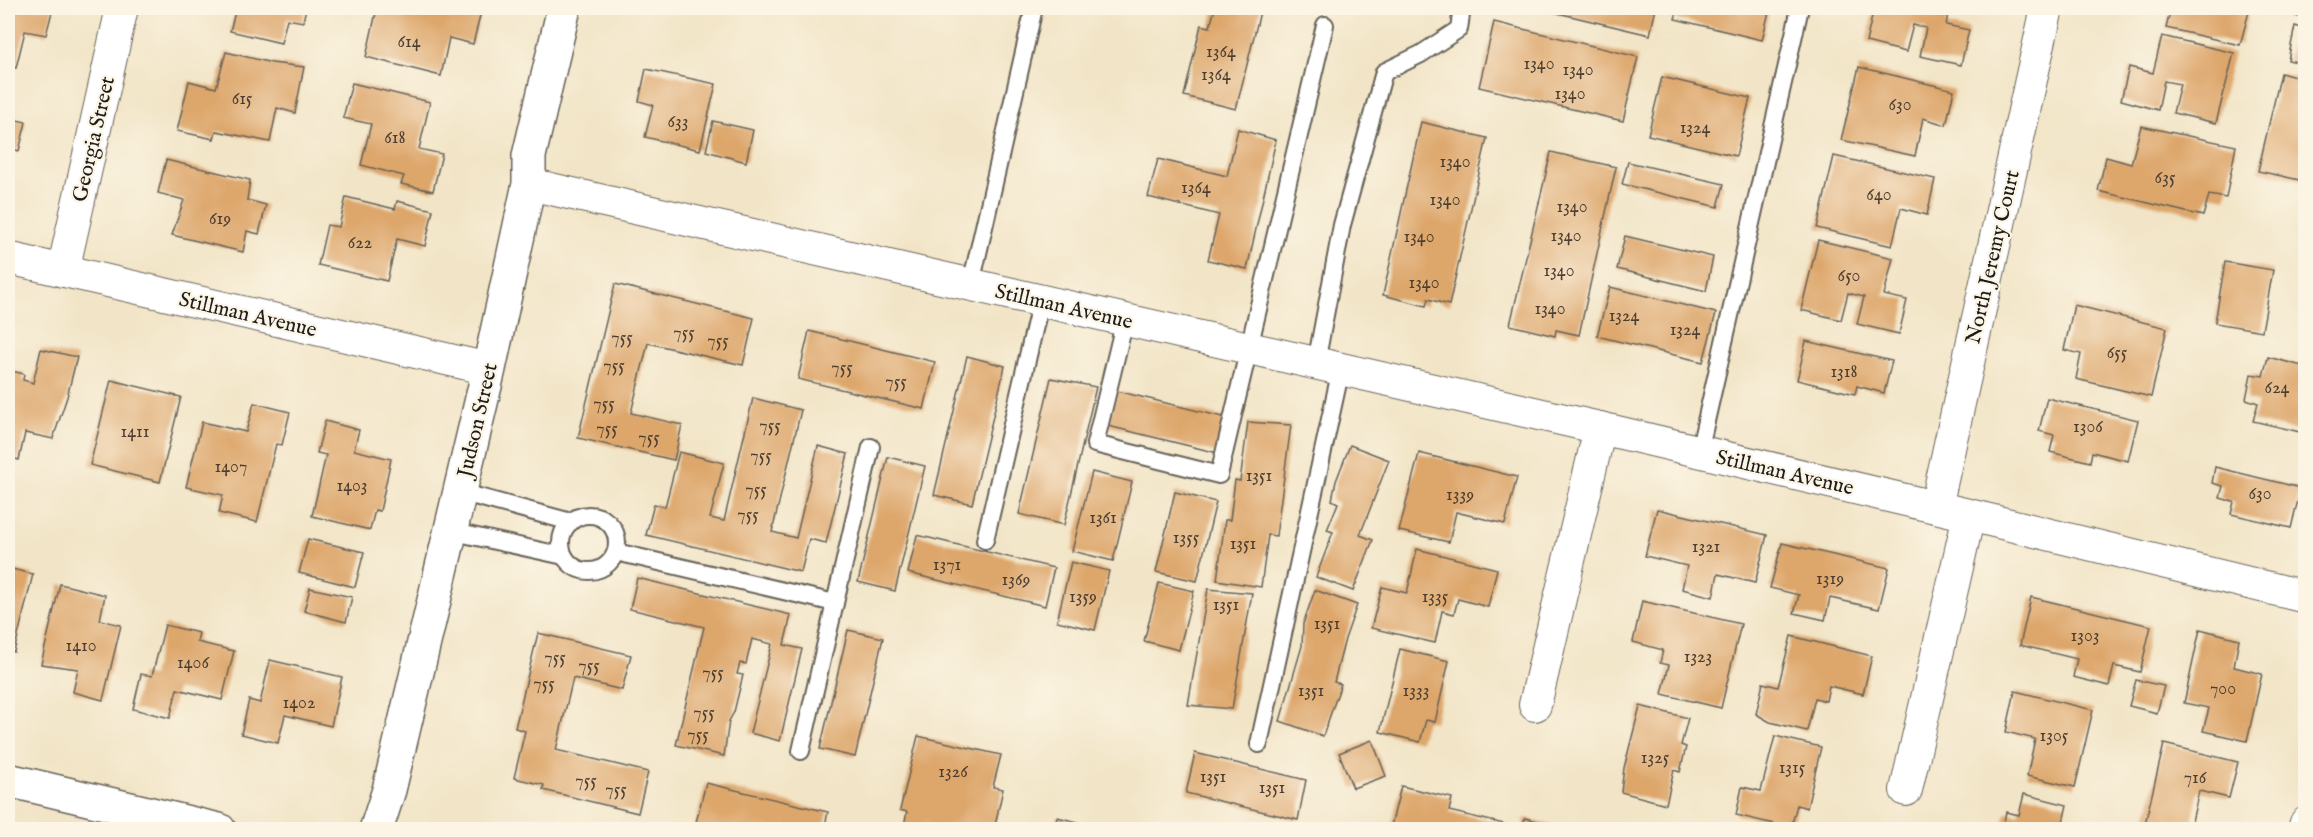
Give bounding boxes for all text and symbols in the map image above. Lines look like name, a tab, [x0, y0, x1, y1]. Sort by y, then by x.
house number: 614	[397, 31, 421, 54]
house number: 1364	[1206, 41, 1236, 64]
house number: 1340	[1523, 53, 1555, 76]
house number: 1340	[1562, 59, 1594, 82]
house number: 1364	[1201, 64, 1231, 87]
street label: Georgia Street	[67, 74, 122, 205]
house number: 1340	[1554, 83, 1586, 106]
house number: 615	[232, 88, 253, 111]
house number: 630	[1888, 94, 1912, 117]
house number: 633	[667, 111, 689, 134]
house number: 1324	[1680, 117, 1711, 140]
house number: 618	[384, 127, 406, 150]
house number: 1340	[1439, 151, 1471, 174]
house number: 635	[2155, 167, 2176, 190]
street label: North Jeremy Court	[1960, 168, 2027, 347]
house number: 1364	[1181, 177, 1211, 200]
house number: 640	[1866, 184, 1892, 207]
house number: 1340	[1429, 189, 1461, 212]
house number: 1340	[1556, 196, 1588, 219]
house number: 619	[209, 208, 231, 231]
house number: 1340	[1550, 225, 1582, 248]
house number: 1340	[1403, 226, 1435, 249]
house number: 622	[348, 232, 372, 255]
house number: 1340	[1543, 260, 1575, 283]
house number: 650	[1838, 265, 1860, 288]
house number: 1340	[1408, 272, 1440, 295]
street label: Stillman Avenue	[992, 279, 1135, 336]
street label: Stillman Avenue	[176, 287, 319, 344]
house number: 1340	[1534, 298, 1566, 321]
house number: 1324	[1609, 305, 1640, 328]
house number: 1324	[1670, 319, 1701, 342]
house number: 755	[673, 322, 695, 345]
house number: 755	[611, 327, 633, 350]
house number: 755	[707, 330, 729, 353]
house number: 655	[2107, 342, 2128, 365]
house number: 755	[603, 355, 625, 378]
house number: 755	[831, 357, 853, 380]
street label: Judson Street	[452, 360, 505, 482]
house number: 1318	[1830, 361, 1858, 384]
house number: 755	[885, 371, 907, 394]
house number: 624	[2265, 377, 2290, 400]
house number: 755	[593, 393, 615, 416]
house number: 755	[759, 415, 781, 438]
house number: 1306	[2073, 416, 2103, 439]
house number: 755	[596, 418, 618, 441]
house number: 1411	[121, 421, 149, 444]
house number: 755	[638, 427, 660, 450]
house number: 755	[750, 445, 772, 468]
street label: Stillman Avenue	[1713, 445, 1856, 502]
house number: 1407	[215, 456, 247, 479]
house number: 1351	[1246, 465, 1272, 488]
house number: 1403	[336, 475, 368, 498]
house number: 755	[745, 479, 767, 502]
house number: 630	[2248, 483, 2272, 506]
house number: 1339	[1446, 484, 1474, 507]
house number: 755	[737, 504, 759, 527]
house number: 1361	[1089, 507, 1117, 530]
house number: 1355	[1173, 527, 1200, 550]
house number: 1351	[1230, 533, 1256, 556]
house number: 1321	[1692, 536, 1720, 559]
house number: 1371	[933, 554, 961, 577]
house number: 1319	[1816, 568, 1844, 591]
house number: 1369	[1002, 569, 1030, 592]
house number: 1359	[1069, 586, 1097, 609]
house number: 1335	[1422, 586, 1449, 609]
house number: 1351	[1213, 594, 1239, 617]
house number: 1351	[1314, 613, 1340, 636]
house number: 1303	[2071, 625, 2100, 648]
house number: 1410	[66, 635, 97, 658]
house number: 1323	[1684, 646, 1712, 669]
house number: 755	[544, 647, 566, 670]
house number: 1406	[177, 652, 209, 675]
house number: 755	[578, 655, 600, 678]
house number: 755	[702, 662, 724, 685]
house number: 755	[533, 673, 555, 696]
house number: 700	[2210, 678, 2236, 701]
house number: 1351	[1298, 680, 1324, 703]
house number: 1333	[1403, 680, 1429, 703]
house number: 1402	[283, 692, 315, 715]
house number: 755	[693, 702, 715, 725]
house number: 755	[687, 724, 709, 747]
house number: 1305	[2040, 725, 2069, 748]
house number: 1325	[1641, 747, 1670, 770]
house number: 1315	[1779, 757, 1806, 780]
house number: 1326	[938, 761, 968, 784]
house number: 1351	[1200, 766, 1226, 789]
house number: 716	[2184, 767, 2207, 790]
house number: 755	[575, 770, 597, 793]
house number: 1351	[1259, 777, 1285, 800]
house number: 755	[605, 779, 627, 802]

